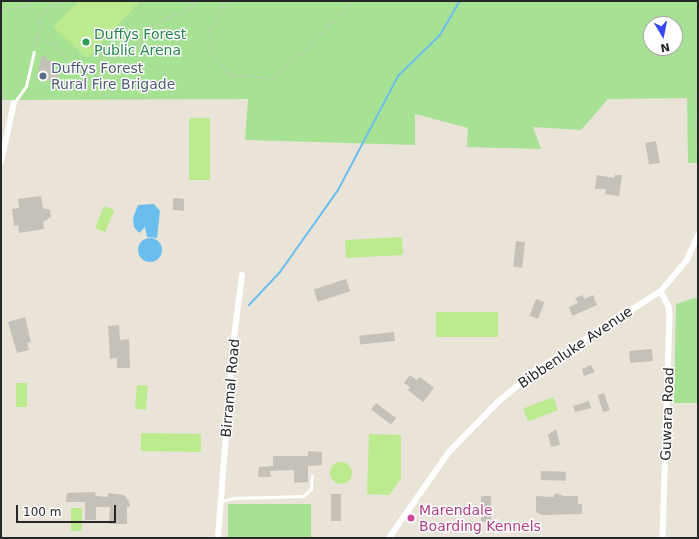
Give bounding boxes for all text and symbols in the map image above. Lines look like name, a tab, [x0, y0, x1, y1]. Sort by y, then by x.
north arrow	[643, 16, 683, 56]
place label: Duffys Forest Public Arena	[94, 26, 186, 58]
marker: Duffys Forest Public Arena	[81, 37, 91, 47]
text: N	[659, 40, 671, 55]
place label: Duffys Forest Rural Fire Brigade	[51, 60, 175, 92]
marker: Duffys Forest Rural Fire Brigade	[38, 71, 48, 81]
street label: Bibbenluke Avenue	[515, 303, 635, 391]
street label: Birramal Road	[217, 338, 243, 438]
street label: Guwara Road	[657, 367, 677, 461]
scale bar	[18, 497, 118, 523]
place label: Marendale Boarding Kennels	[419, 502, 541, 534]
text: 100 m	[23, 505, 61, 519]
marker: Marendale Boarding Kennels	[406, 513, 416, 523]

